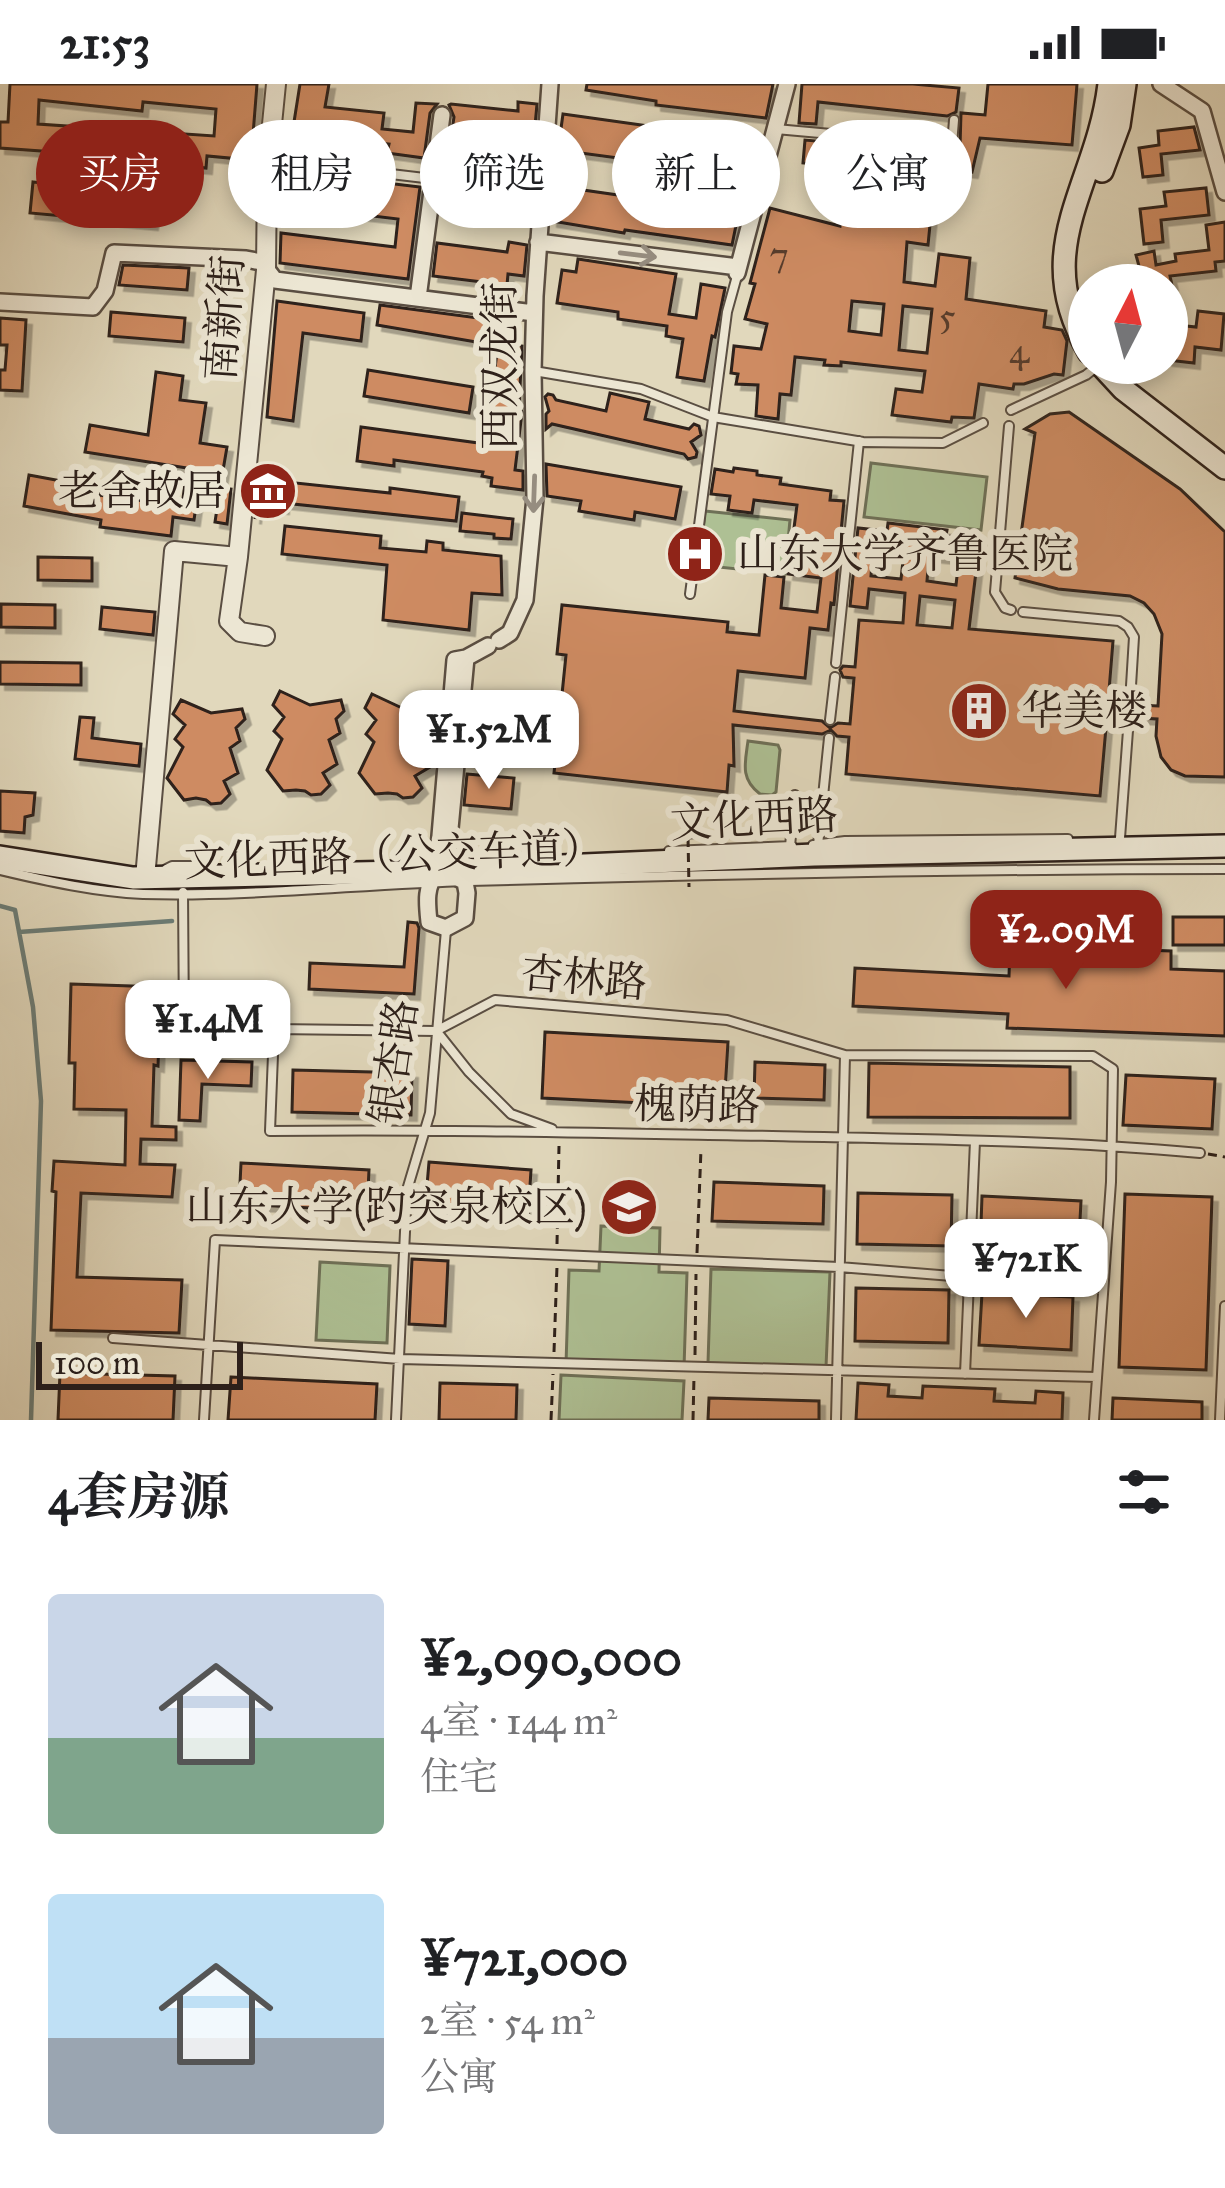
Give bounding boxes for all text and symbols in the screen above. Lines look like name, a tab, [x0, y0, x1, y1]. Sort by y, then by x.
text: 21:53	[60, 15, 150, 70]
chip: 买房	[36, 120, 204, 228]
chip: 租房	[228, 120, 396, 228]
chip: 筛选	[420, 120, 588, 228]
chip: 新上	[612, 120, 780, 228]
chip: 公寓	[804, 120, 972, 228]
house number: 7	[769, 233, 789, 277]
one-way arrow	[618, 244, 657, 266]
street label: 南新街	[194, 253, 254, 383]
north arrow	[1068, 264, 1188, 384]
map controls	[1068, 264, 1188, 384]
street label: 西双龙街	[474, 282, 526, 450]
house number: 5	[939, 294, 956, 338]
house number: 4	[1009, 329, 1030, 373]
museum icon: 老舍故居	[237, 460, 299, 522]
place label: 老舍故居	[58, 465, 226, 517]
one-way arrow	[523, 474, 546, 513]
hospital icon: 山东大学齐鲁医院	[664, 523, 726, 585]
place label: 山东大学齐鲁医院	[737, 528, 1073, 580]
building icon: 华美楼	[948, 680, 1010, 742]
place label: 华美楼	[1021, 685, 1147, 737]
pin: ¥1.52M	[391, 690, 587, 792]
text: ¥1.52M	[426, 705, 552, 753]
street label: 文化西路	[669, 789, 839, 849]
street label: 文化西路（公交车道）	[183, 822, 605, 888]
pin: ¥2.09M	[968, 890, 1164, 992]
text: ¥2.09M	[997, 905, 1135, 953]
street label: 杏林路	[519, 947, 649, 1009]
pin: ¥1.4M	[124, 980, 292, 1082]
text: ¥1.4M	[152, 995, 264, 1043]
street label: 银杏路	[359, 996, 429, 1128]
street label: 槐荫路	[634, 1078, 760, 1132]
school or university icon: 山东大学(趵突泉校区)	[598, 1176, 660, 1238]
place label: 山东大学(趵突泉校区)	[186, 1181, 587, 1233]
pin: ¥721K	[942, 1219, 1110, 1321]
text: ¥721K	[972, 1234, 1080, 1282]
scale bar	[36, 1336, 243, 1389]
text: 100 m	[54, 1343, 140, 1383]
icon: filters	[1111, 1459, 1177, 1525]
text: 4套房源	[48, 1466, 229, 1528]
text: ¥2,090,000	[420, 1627, 682, 1689]
icon: home	[144, 1642, 288, 1786]
text: 4室 · 144 m²	[420, 1697, 617, 1745]
text: 住宅	[420, 1753, 498, 1801]
text: ¥721,000	[420, 1927, 628, 1989]
icon: home	[144, 1942, 288, 2086]
text: 2室 · 54 m²	[420, 1997, 595, 2045]
text: 公寓	[420, 2053, 498, 2101]

